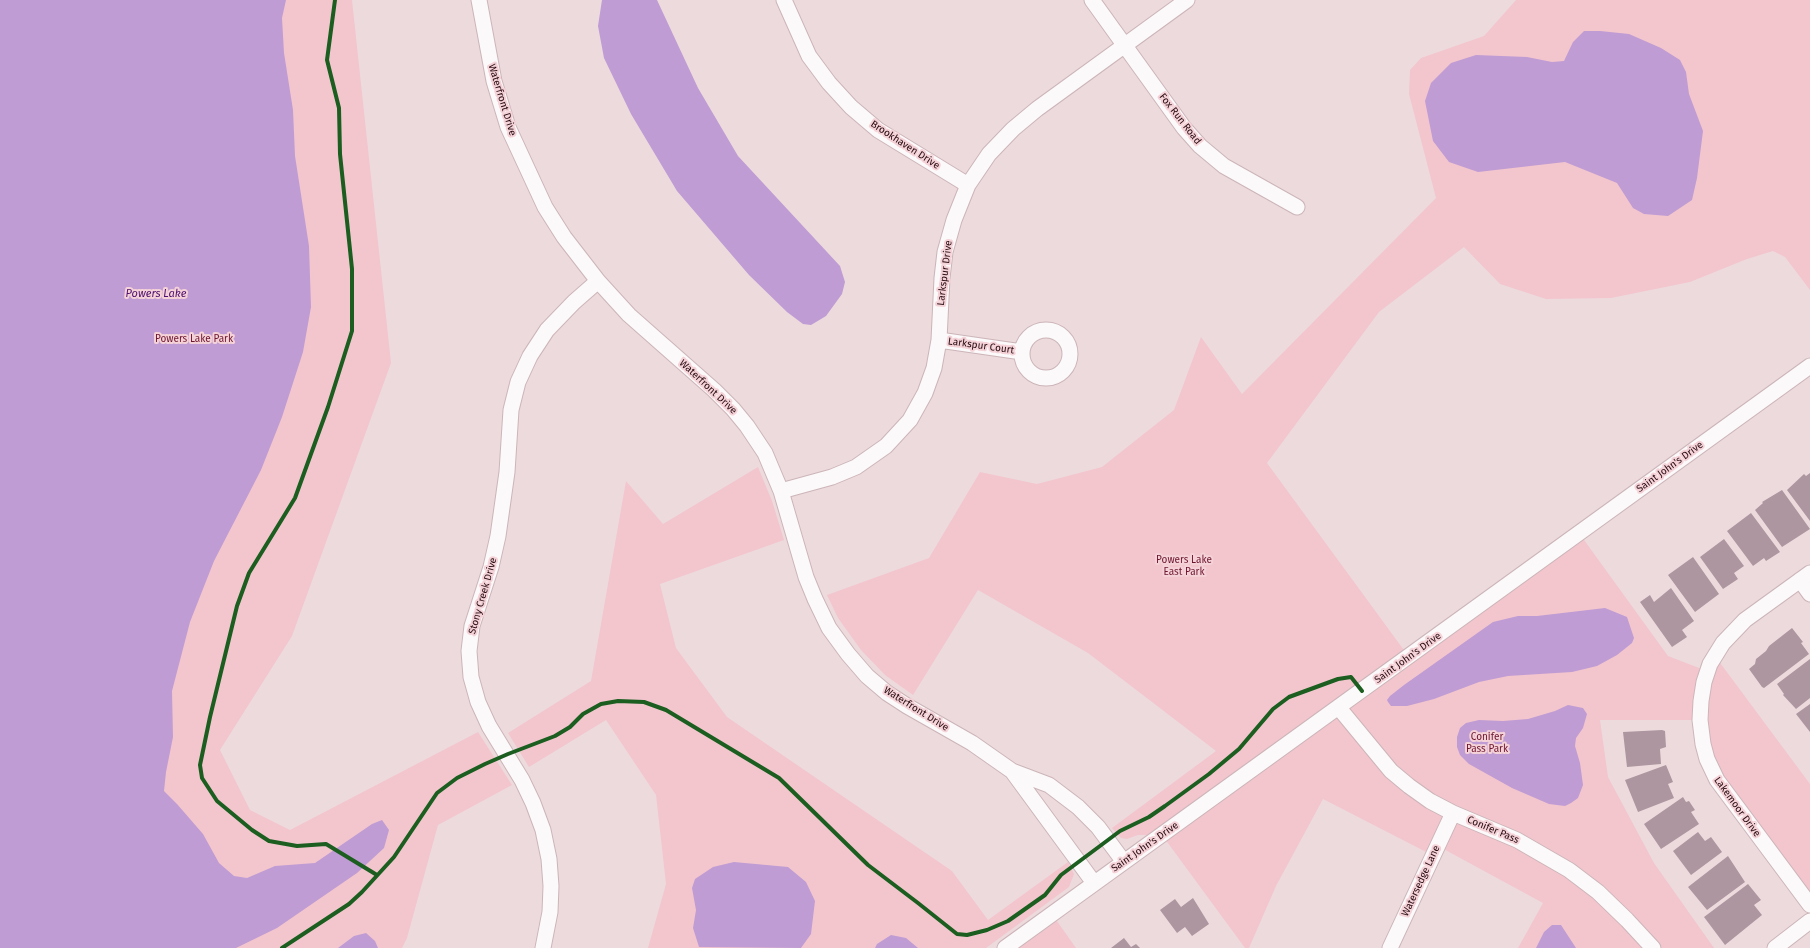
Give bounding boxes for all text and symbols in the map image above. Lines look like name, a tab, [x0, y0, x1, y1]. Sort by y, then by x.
street label: Waterfront Drive	[485, 63, 519, 137]
street label: Fox Run Road	[1156, 91, 1204, 147]
street label: Brookhaven Drive	[868, 118, 942, 172]
street label: Larkspur Drive	[935, 240, 955, 306]
water label: Powers Lake	[126, 287, 186, 301]
park label: Powers Lake Park	[155, 333, 233, 345]
street label: Larkspur Court	[947, 335, 1015, 357]
street label: Waterfront Drive	[677, 357, 739, 417]
street label: Saint John's Drive	[1634, 439, 1706, 495]
park label: Powers Lake East Park	[1156, 554, 1212, 578]
street label: Stony Creek Drive	[466, 556, 500, 636]
street label: Saint John's Drive	[1372, 630, 1444, 686]
street label: Waterfront Drive	[881, 684, 951, 734]
park label: Conifer Pass Park	[1466, 731, 1508, 754]
street label: Lakemoor Drive	[1711, 775, 1763, 839]
street label: Conifer Pass	[1465, 814, 1521, 846]
street label: Saint John's Drive	[1109, 819, 1181, 875]
street label: Watersedge Lane	[1399, 844, 1443, 918]

